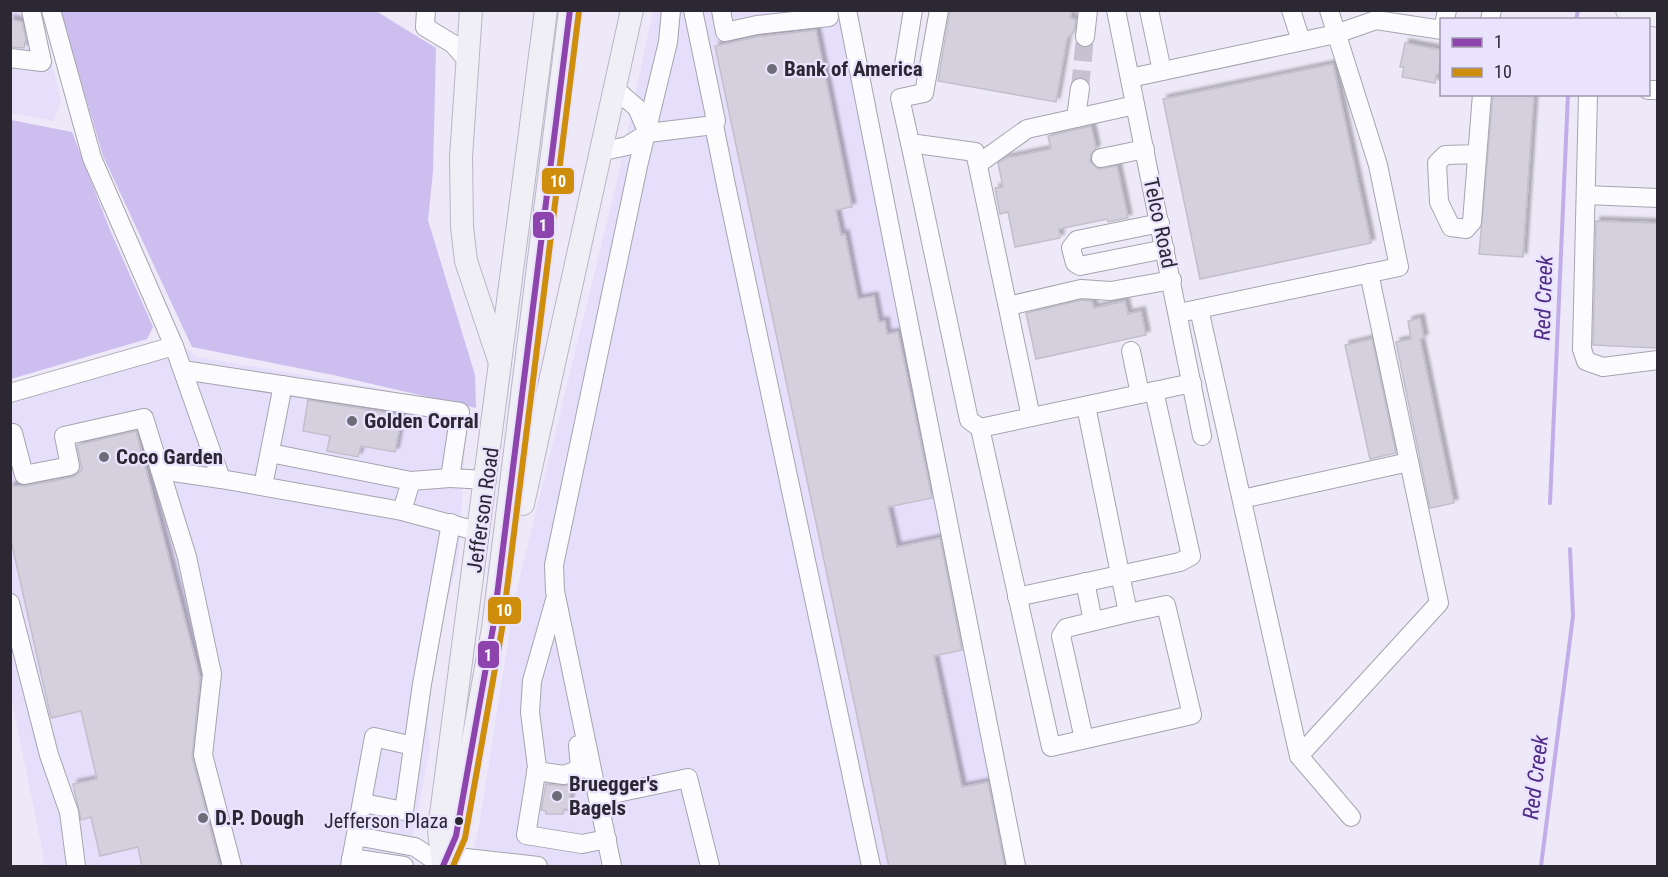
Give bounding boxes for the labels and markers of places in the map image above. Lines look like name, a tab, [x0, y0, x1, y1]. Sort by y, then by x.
place label: Bank of America	[784, 57, 923, 81]
marker: Bank of America	[765, 62, 779, 76]
place label: Golden Corral	[364, 409, 479, 433]
marker: Golden Corral	[345, 414, 359, 428]
place label: Coco Garden	[116, 445, 223, 469]
marker: Coco Garden	[97, 450, 111, 464]
place label: Bruegger's Bagels	[569, 772, 658, 820]
marker: Bruegger's Bagels	[550, 789, 564, 803]
place label: D.P. Dough	[215, 806, 304, 830]
place label: Jefferson Plaza	[324, 809, 448, 833]
marker: D.P. Dough	[196, 811, 210, 825]
marker: Jefferson Plaza	[453, 815, 465, 827]

